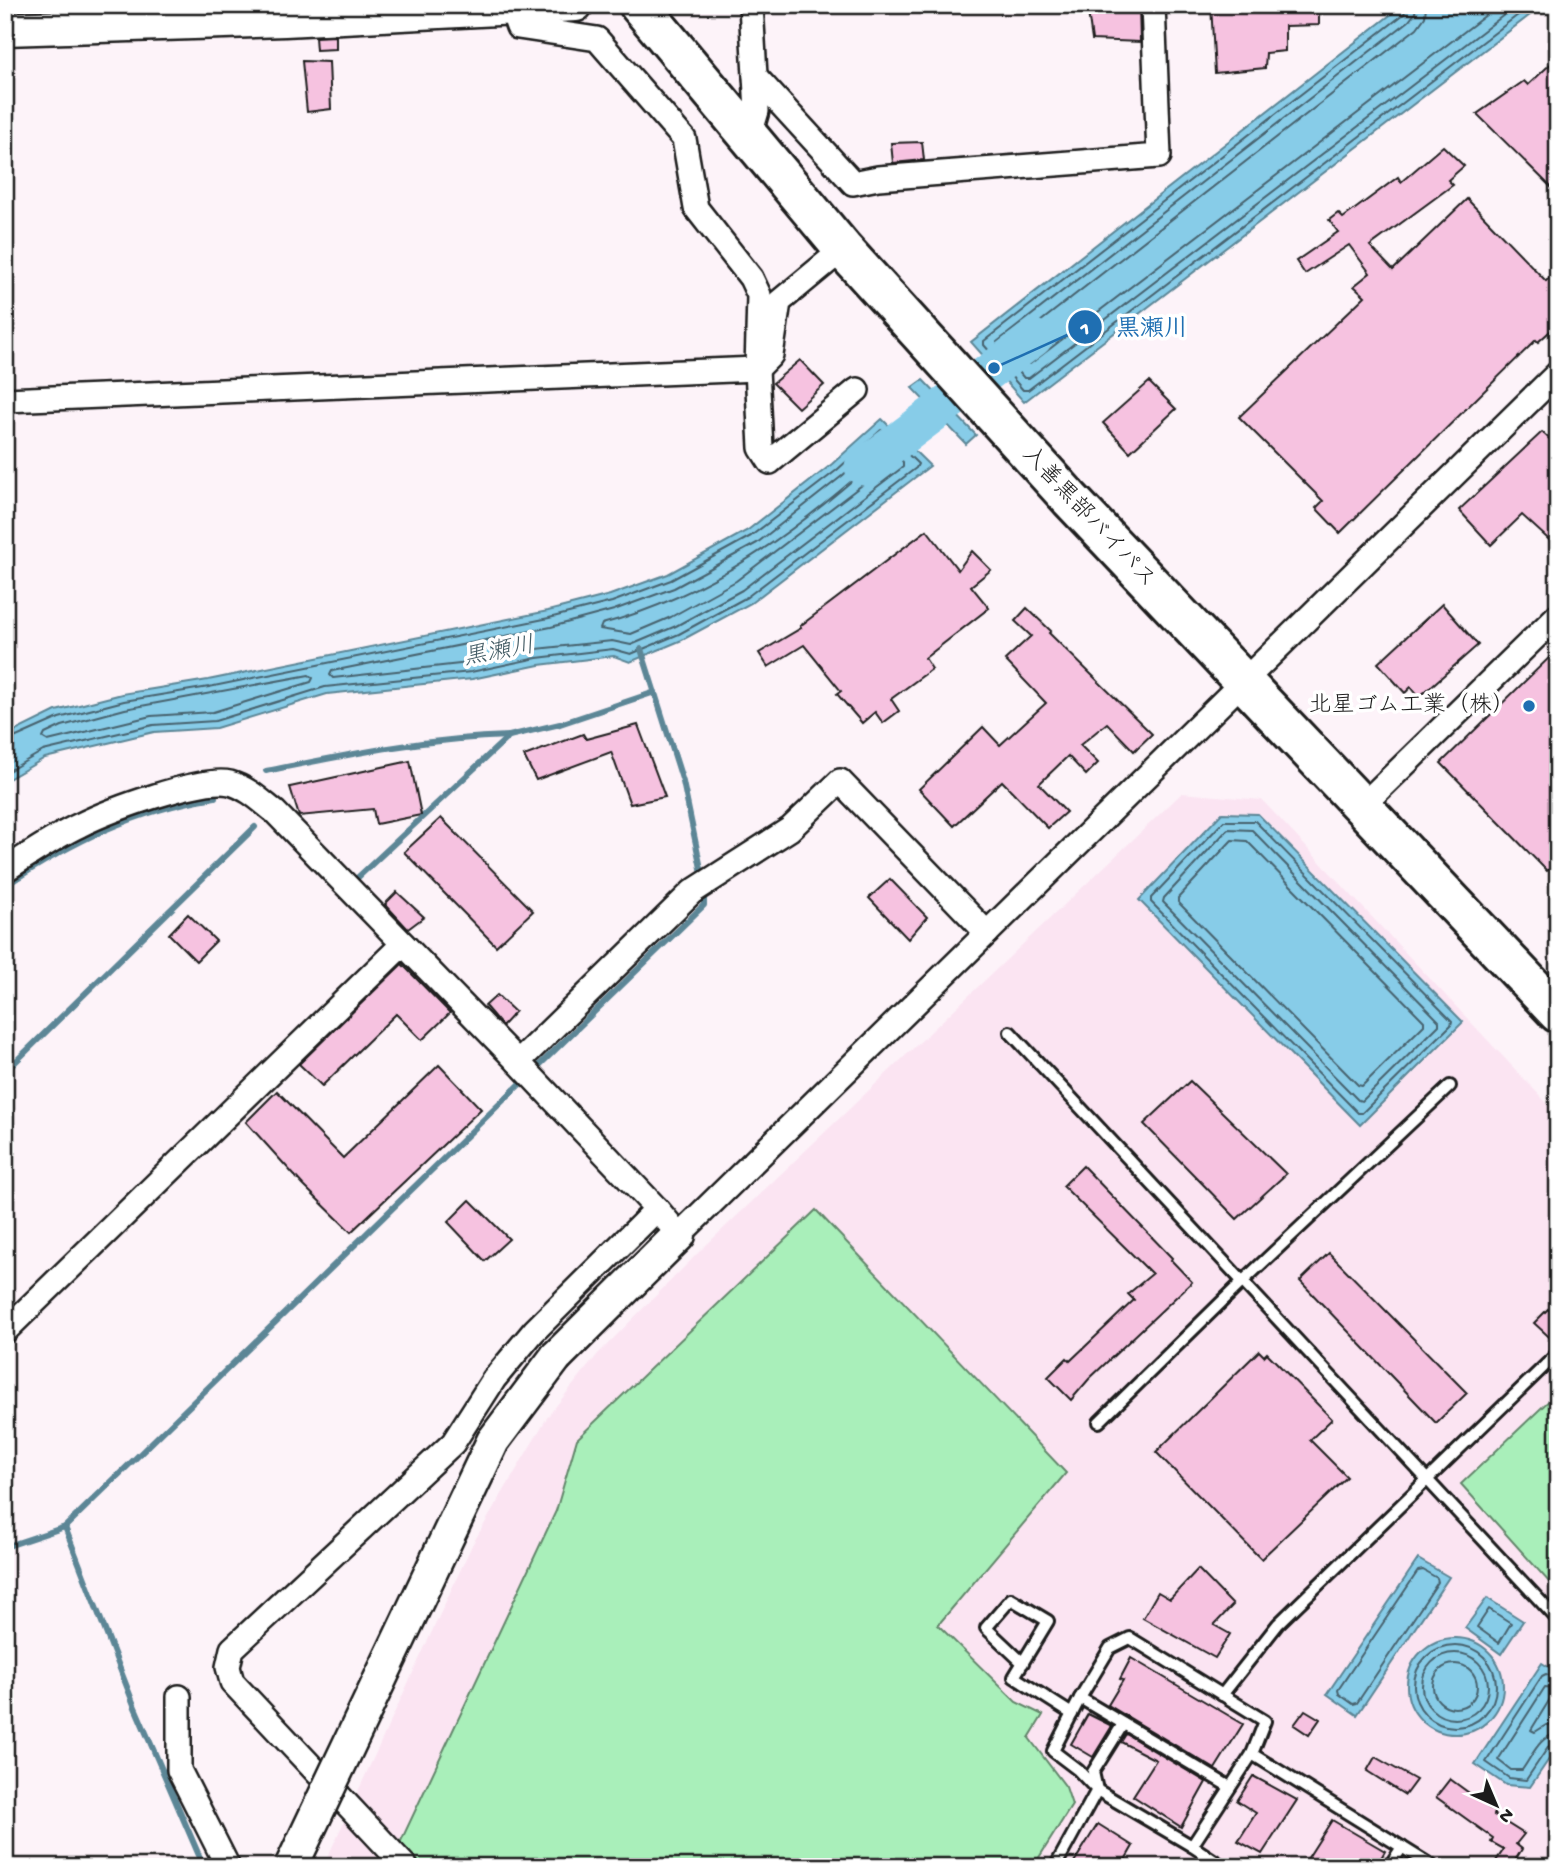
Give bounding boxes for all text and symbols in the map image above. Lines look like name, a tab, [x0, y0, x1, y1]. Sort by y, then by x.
callout: 黒瀬川	[1067, 304, 1202, 349]
text: 黒瀬川	[1116, 315, 1188, 345]
text: 1	[1080, 318, 1089, 343]
street label: 入善黒部バイパス	[1016, 441, 1161, 594]
water label: 黒瀬川	[461, 632, 537, 674]
place label: 北星ゴム工業（株）	[1308, 692, 1515, 720]
marker: 北星ゴム工業（株）	[1521, 698, 1537, 714]
north arrow	[1462, 1770, 1532, 1840]
text: N	[1493, 1802, 1518, 1827]

